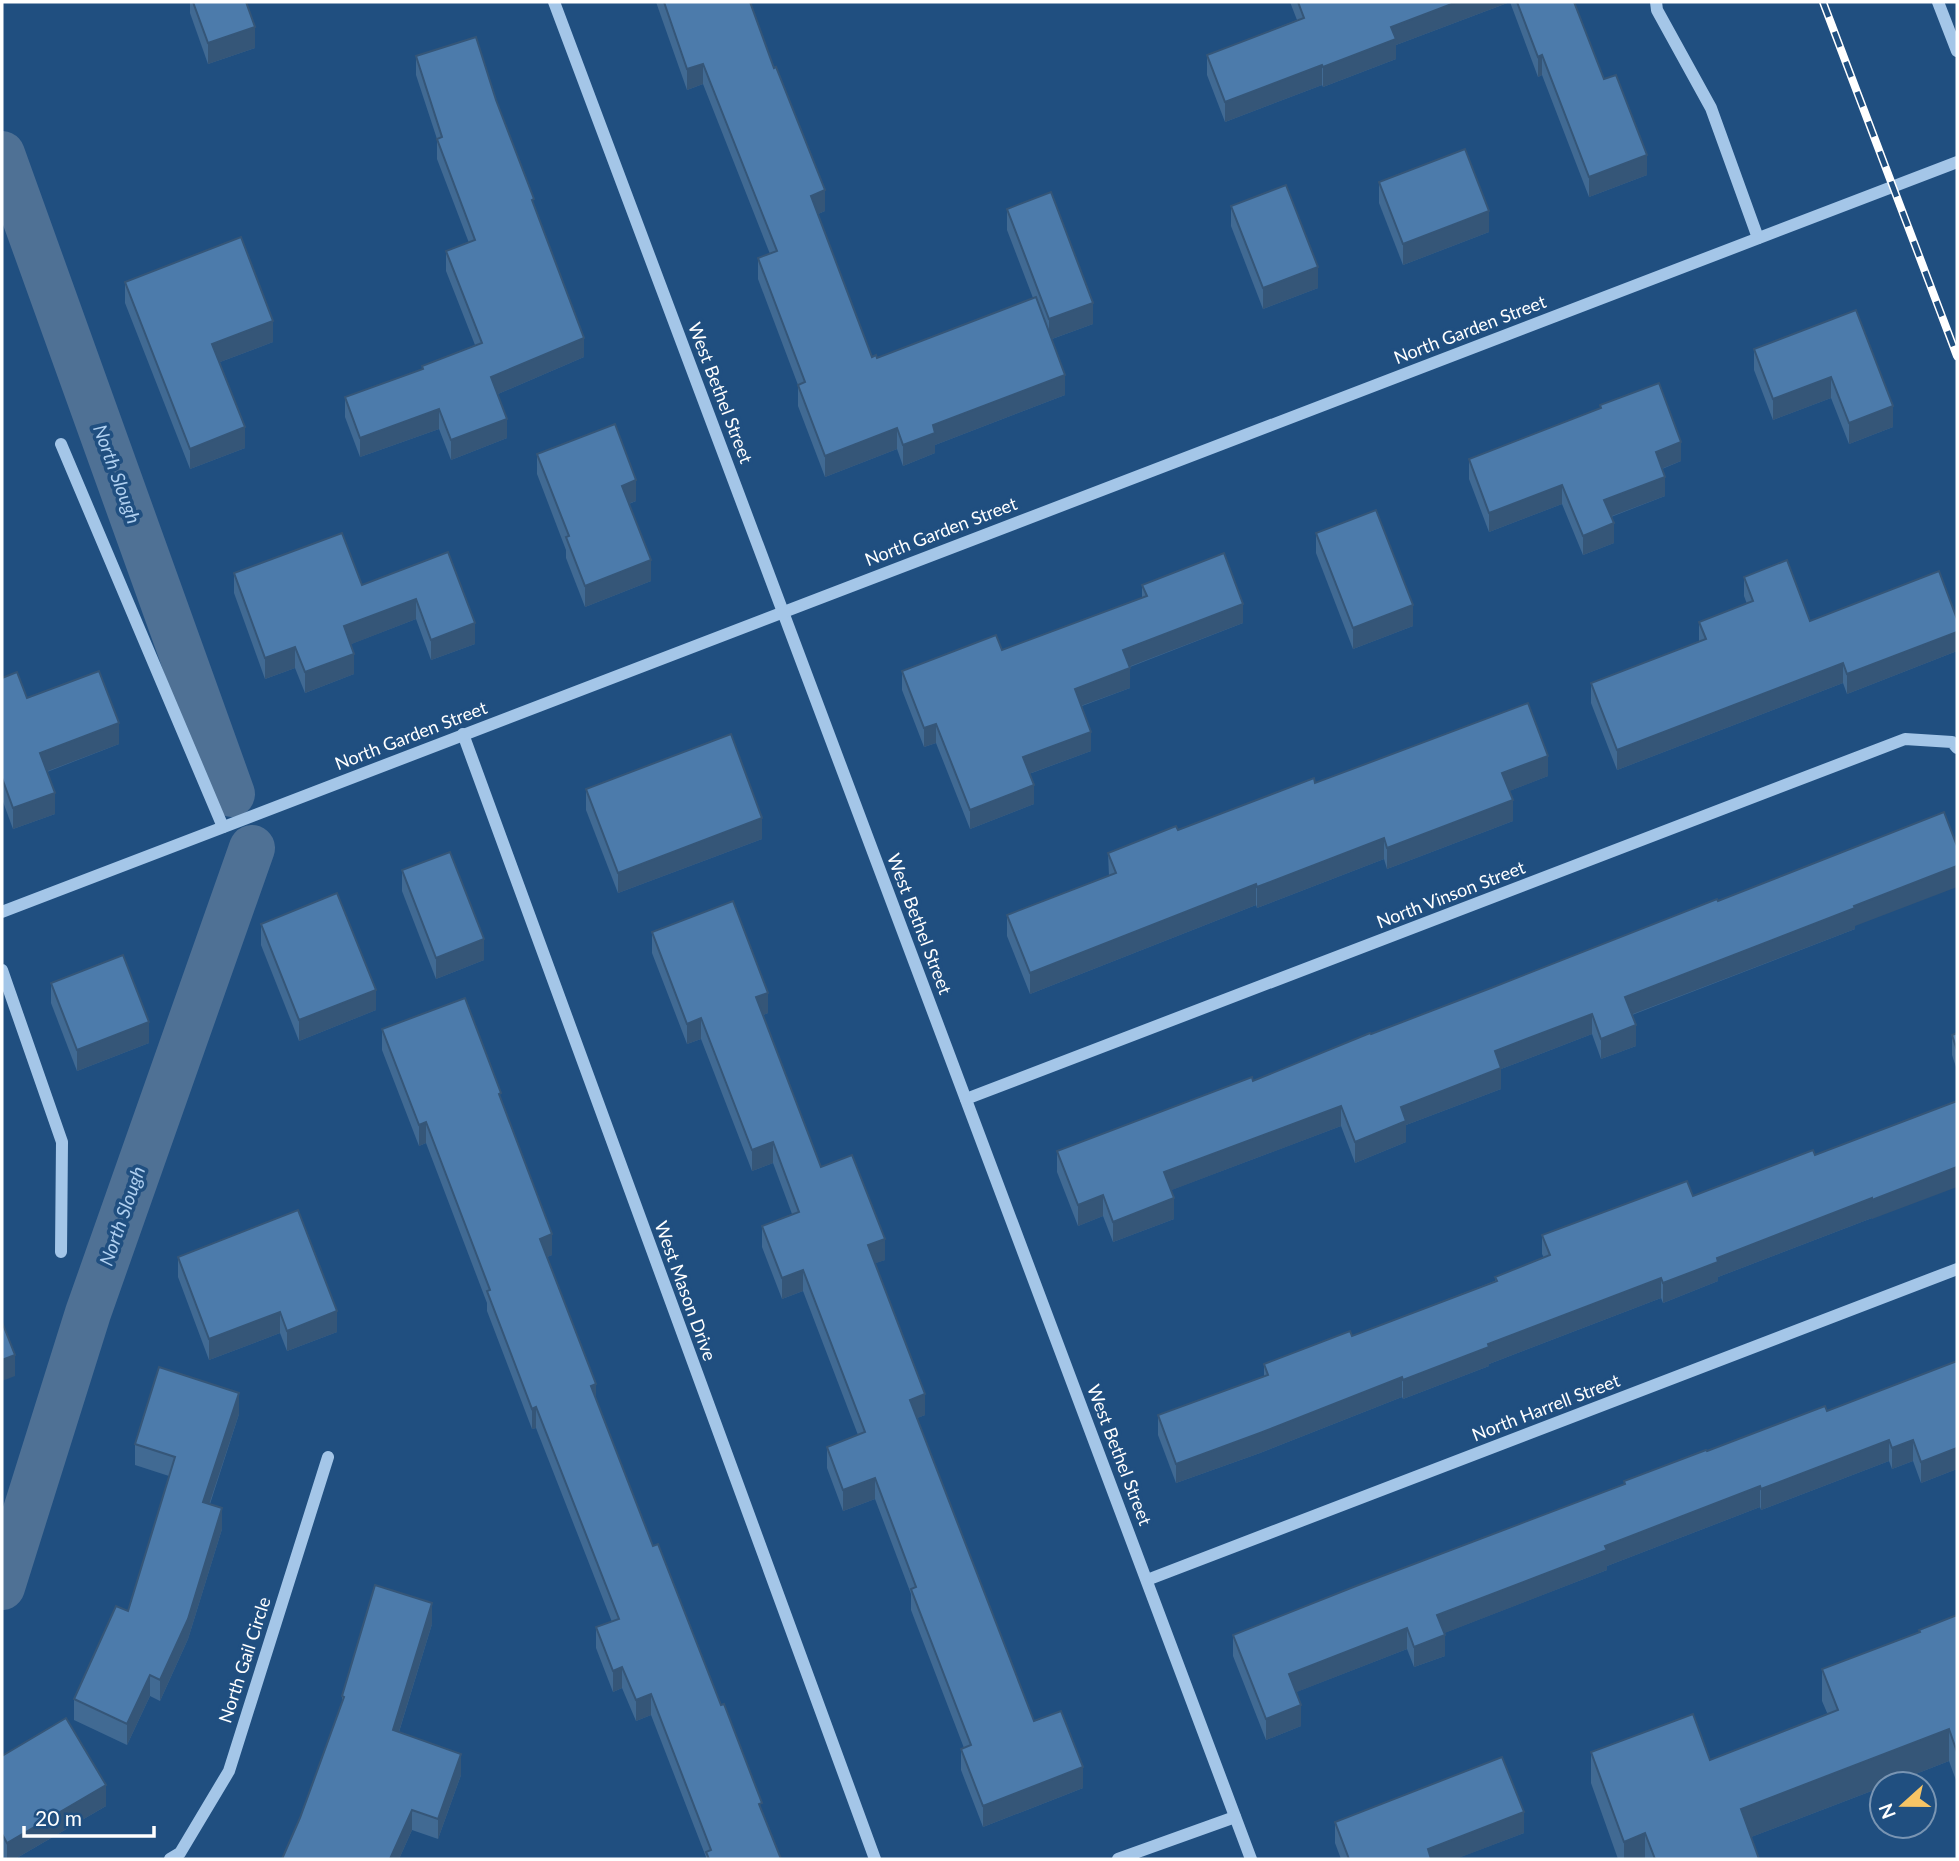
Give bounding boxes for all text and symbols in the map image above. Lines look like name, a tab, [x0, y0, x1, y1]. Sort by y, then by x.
street label: North Garden Street	[1390, 290, 1549, 368]
street label: West Bethel Street	[684, 319, 758, 467]
water label: North Slough	[89, 421, 146, 527]
street label: North Garden Street	[861, 492, 1020, 570]
street label: North Garden Street	[331, 696, 490, 774]
street label: West Bethel Street	[883, 850, 957, 998]
street label: North Vinson Street	[1373, 855, 1529, 933]
water label: North Slough	[94, 1163, 149, 1269]
street label: West Mason Drive	[650, 1218, 721, 1363]
street label: North Harrell Street	[1469, 1369, 1623, 1445]
street label: West Bethel Street	[1083, 1381, 1157, 1529]
street label: North Gail Circle	[213, 1594, 275, 1726]
north arrow	[1868, 1770, 1938, 1840]
scale bar	[24, 1794, 154, 1838]
text: N	[1873, 1800, 1900, 1822]
text: 20 m	[35, 1805, 82, 1830]

